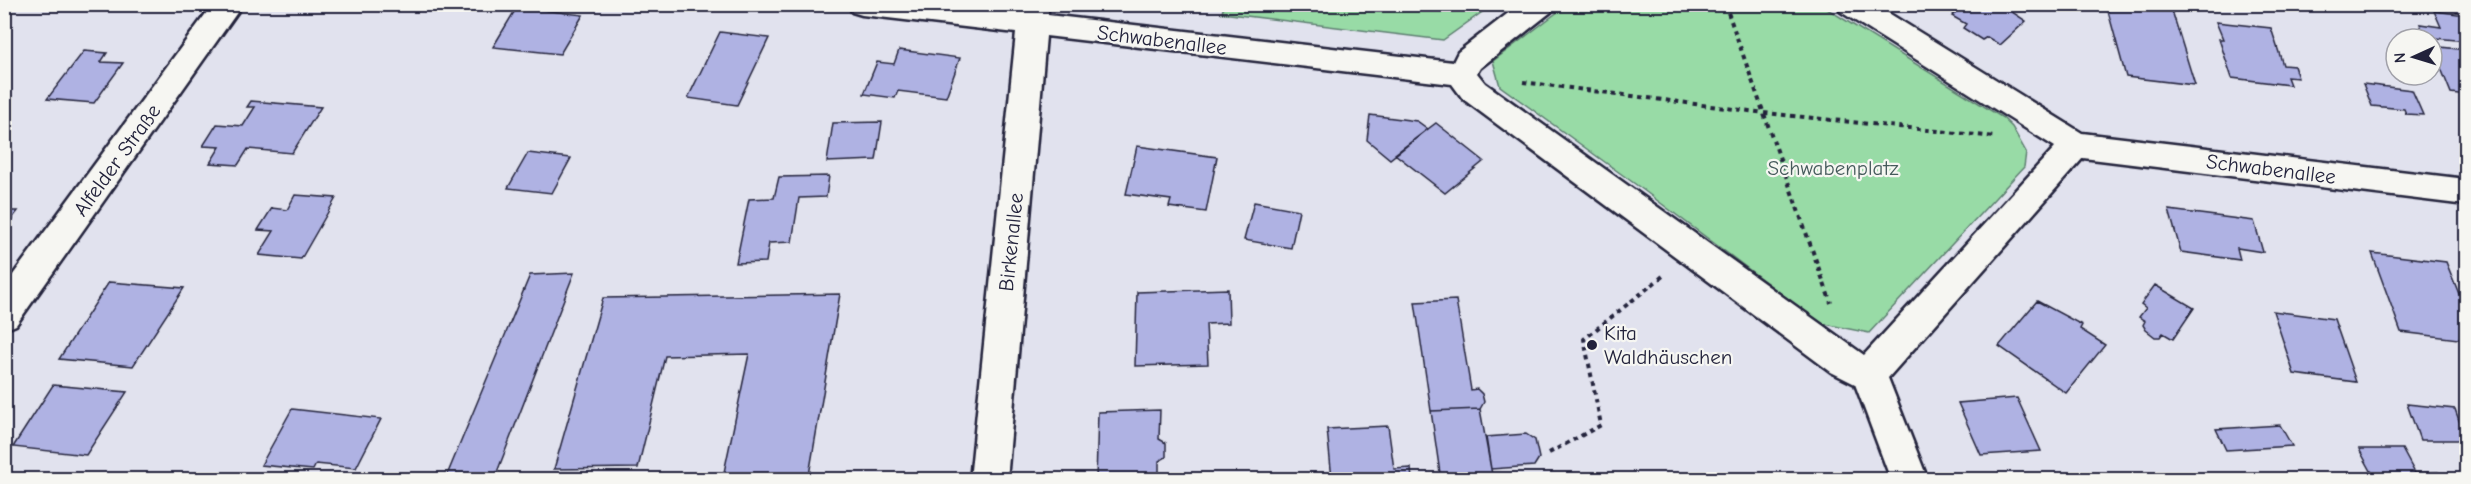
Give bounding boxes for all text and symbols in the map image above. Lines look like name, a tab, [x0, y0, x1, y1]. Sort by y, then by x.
street label: Schwabenallee	[1096, 20, 1228, 60]
north arrow	[2384, 27, 2444, 87]
text: N	[2391, 52, 2409, 64]
street label: Alfelder Straße	[68, 99, 166, 221]
street label: Schwabenallee	[2205, 149, 2337, 189]
park label: Schwabenplatz	[1767, 156, 1899, 180]
street label: Birkenallee	[994, 191, 1028, 293]
place label: Kita Waldhäuschen	[1604, 321, 1732, 369]
marker: Kita Waldhäuschen	[1585, 338, 1599, 352]

